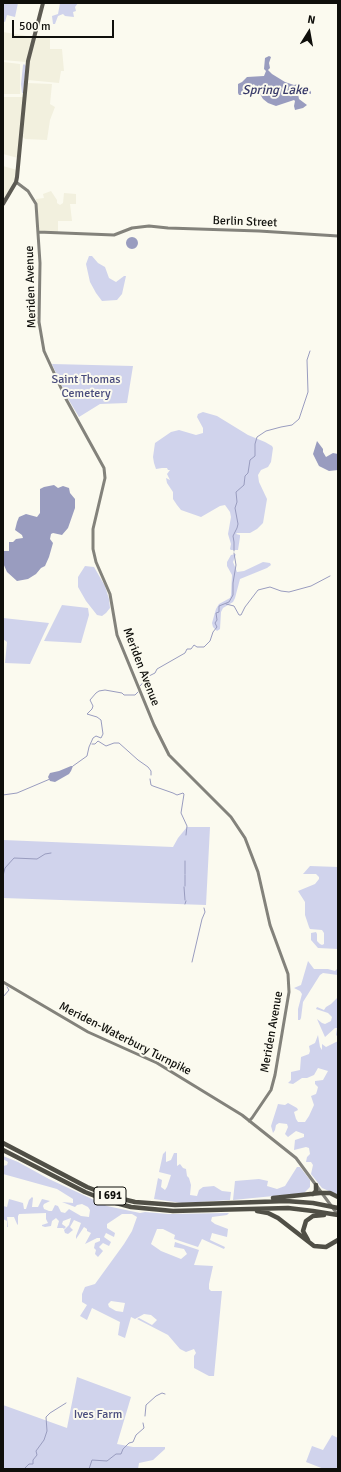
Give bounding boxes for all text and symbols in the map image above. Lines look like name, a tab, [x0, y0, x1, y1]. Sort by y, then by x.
scale bar	[14, 12, 116, 38]
north arrow	[289, 12, 329, 52]
text: N	[306, 13, 316, 27]
text: 500 m	[19, 19, 51, 34]
water label: Spring Lake	[242, 83, 308, 99]
street label: Berlin Street	[212, 214, 278, 230]
street label: Meriden Avenue	[22, 245, 40, 329]
park label: Saint Thomas Cemetery	[52, 373, 120, 401]
street label: Meriden Avenue	[119, 626, 163, 708]
street label: Meriden Avenue	[258, 990, 286, 1074]
street label: Meriden-Waterbury Turnpike	[56, 999, 194, 1079]
road number: I 691	[94, 1187, 126, 1205]
park label: Ives Farm	[74, 1408, 122, 1422]

